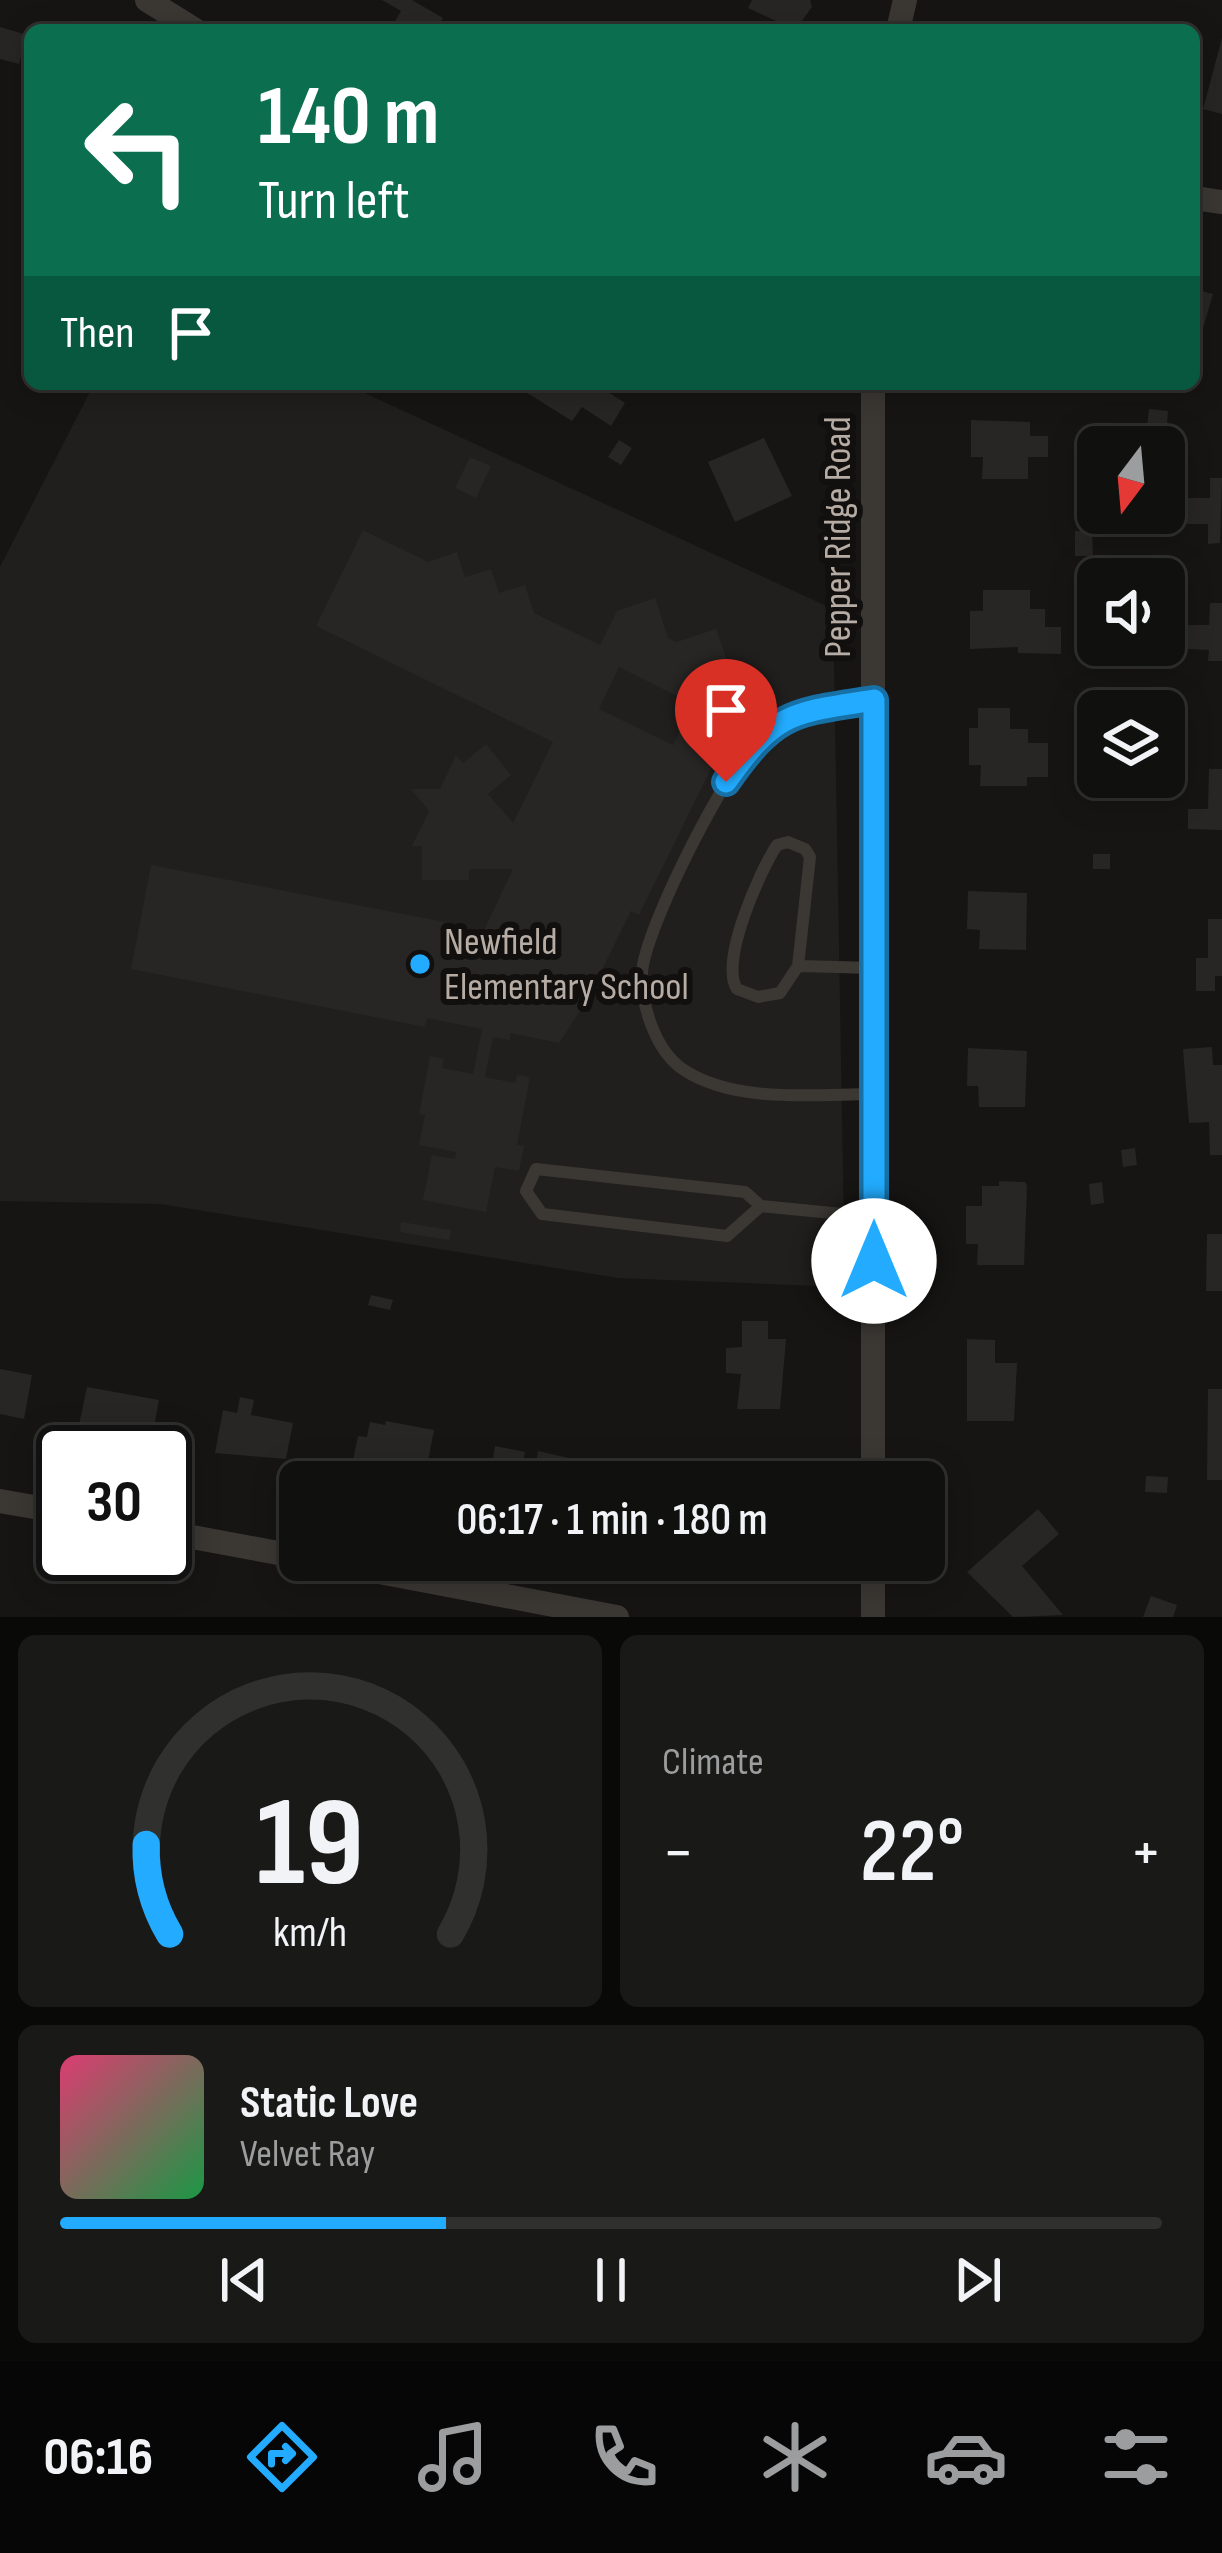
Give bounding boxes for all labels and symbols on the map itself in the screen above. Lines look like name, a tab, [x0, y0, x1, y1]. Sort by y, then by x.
street label: Pepper Ridge Road	[815, 416, 862, 658]
north arrow	[1077, 426, 1185, 534]
pin	[675, 659, 777, 782]
place label: Newfield Elementary School	[444, 919, 689, 1011]
marker: Newfield Elementary School	[407, 951, 433, 977]
position arrow	[811, 1198, 937, 1324]
speed limit sign: 30	[36, 1425, 192, 1581]

